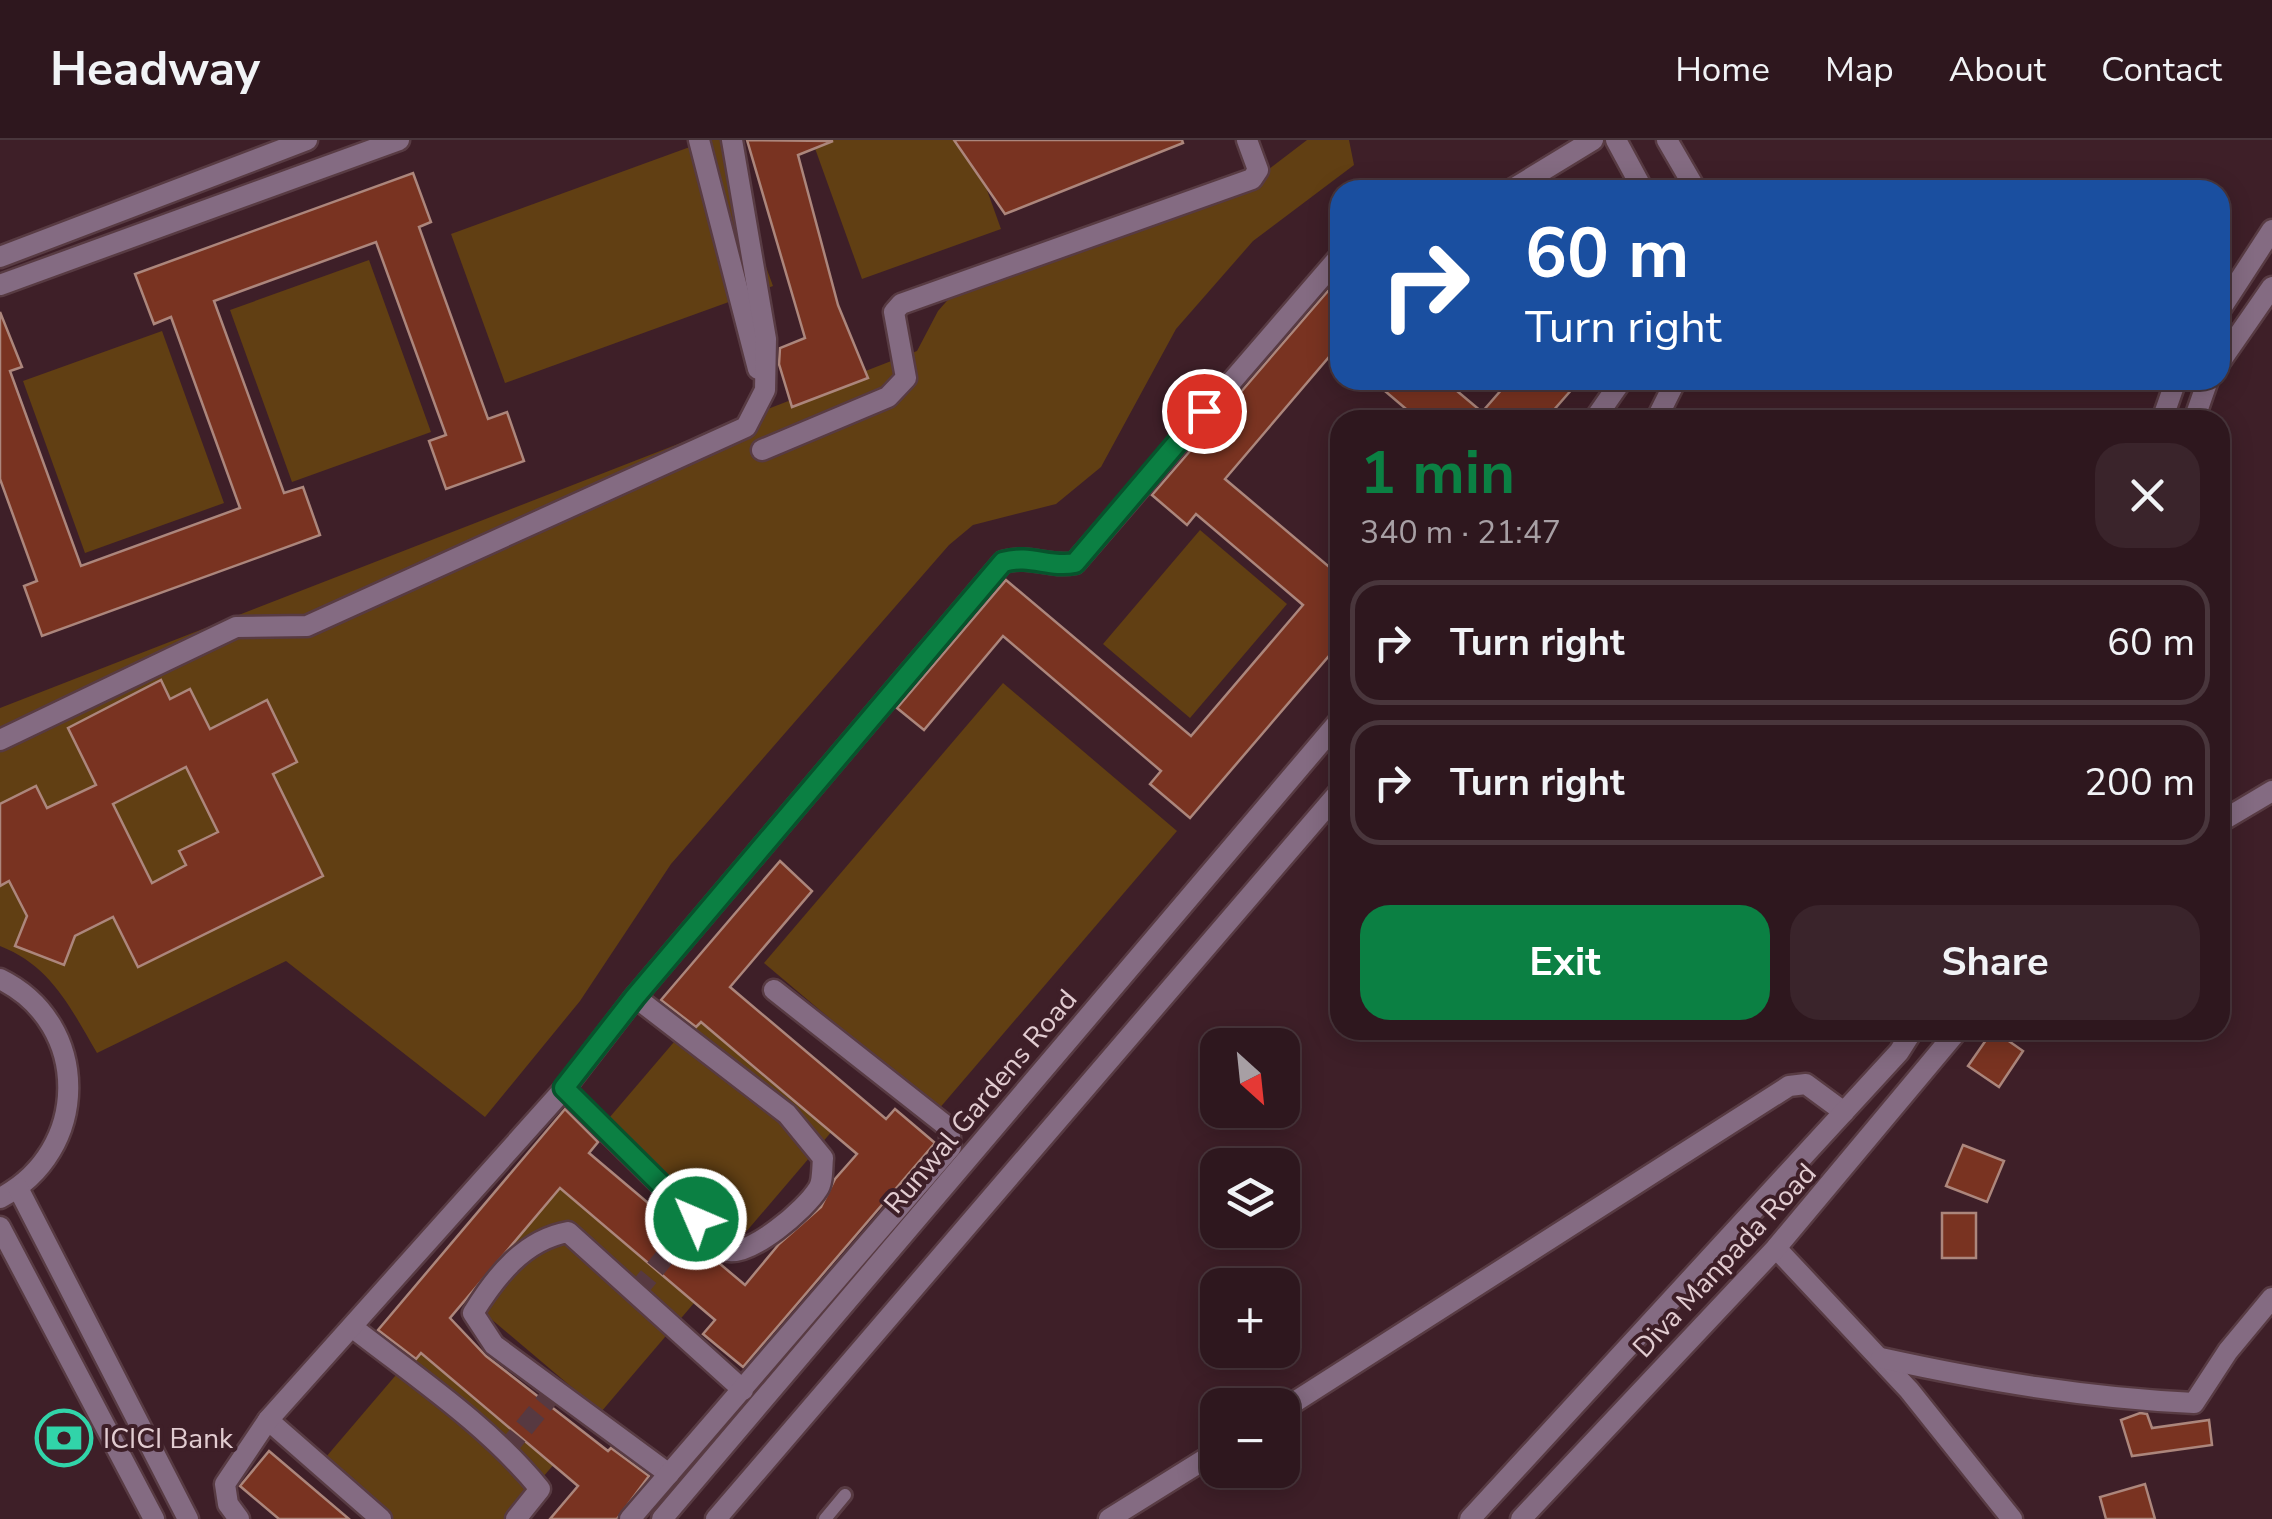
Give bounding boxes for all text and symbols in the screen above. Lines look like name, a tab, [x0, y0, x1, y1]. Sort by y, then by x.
text: Headway	[50, 36, 260, 102]
text: Home	[1675, 46, 1770, 93]
text: Map	[1825, 46, 1894, 93]
text: About	[1949, 46, 2046, 93]
text: Contact	[2101, 46, 2222, 93]
text: 60 m	[1525, 206, 1689, 302]
icon: right	[1360, 220, 1490, 350]
text: Turn right	[1525, 297, 1722, 358]
pin	[1162, 369, 1247, 454]
icon: arrive	[1177, 384, 1232, 439]
text: 1 min	[1360, 432, 1515, 514]
button: close	[2095, 443, 2200, 548]
text: 340 m · 21:47	[1360, 511, 1561, 554]
icon: right	[1365, 615, 1420, 670]
text: Turn right	[1450, 617, 1625, 668]
text: 60 m	[2107, 617, 2195, 668]
icon: right	[1365, 755, 1420, 810]
text: Turn right	[1450, 757, 1625, 808]
text: 200 m	[2084, 757, 2195, 808]
button: Exit	[1360, 905, 1770, 1020]
button: Share	[1790, 905, 2200, 1020]
street label: Runwal Gardens Road	[876, 982, 1086, 1222]
north arrow	[1200, 1028, 1300, 1128]
map controls	[1200, 1028, 1300, 1488]
button: layers	[1200, 1148, 1300, 1248]
street label: Diva Manpada Road	[1625, 1155, 1825, 1366]
position arrow	[644, 1167, 748, 1271]
button: +	[1200, 1268, 1300, 1368]
button: −	[1200, 1388, 1300, 1488]
bank icon: ICICI Bank	[34, 1408, 94, 1468]
place label: ICICI Bank	[103, 1420, 234, 1458]

